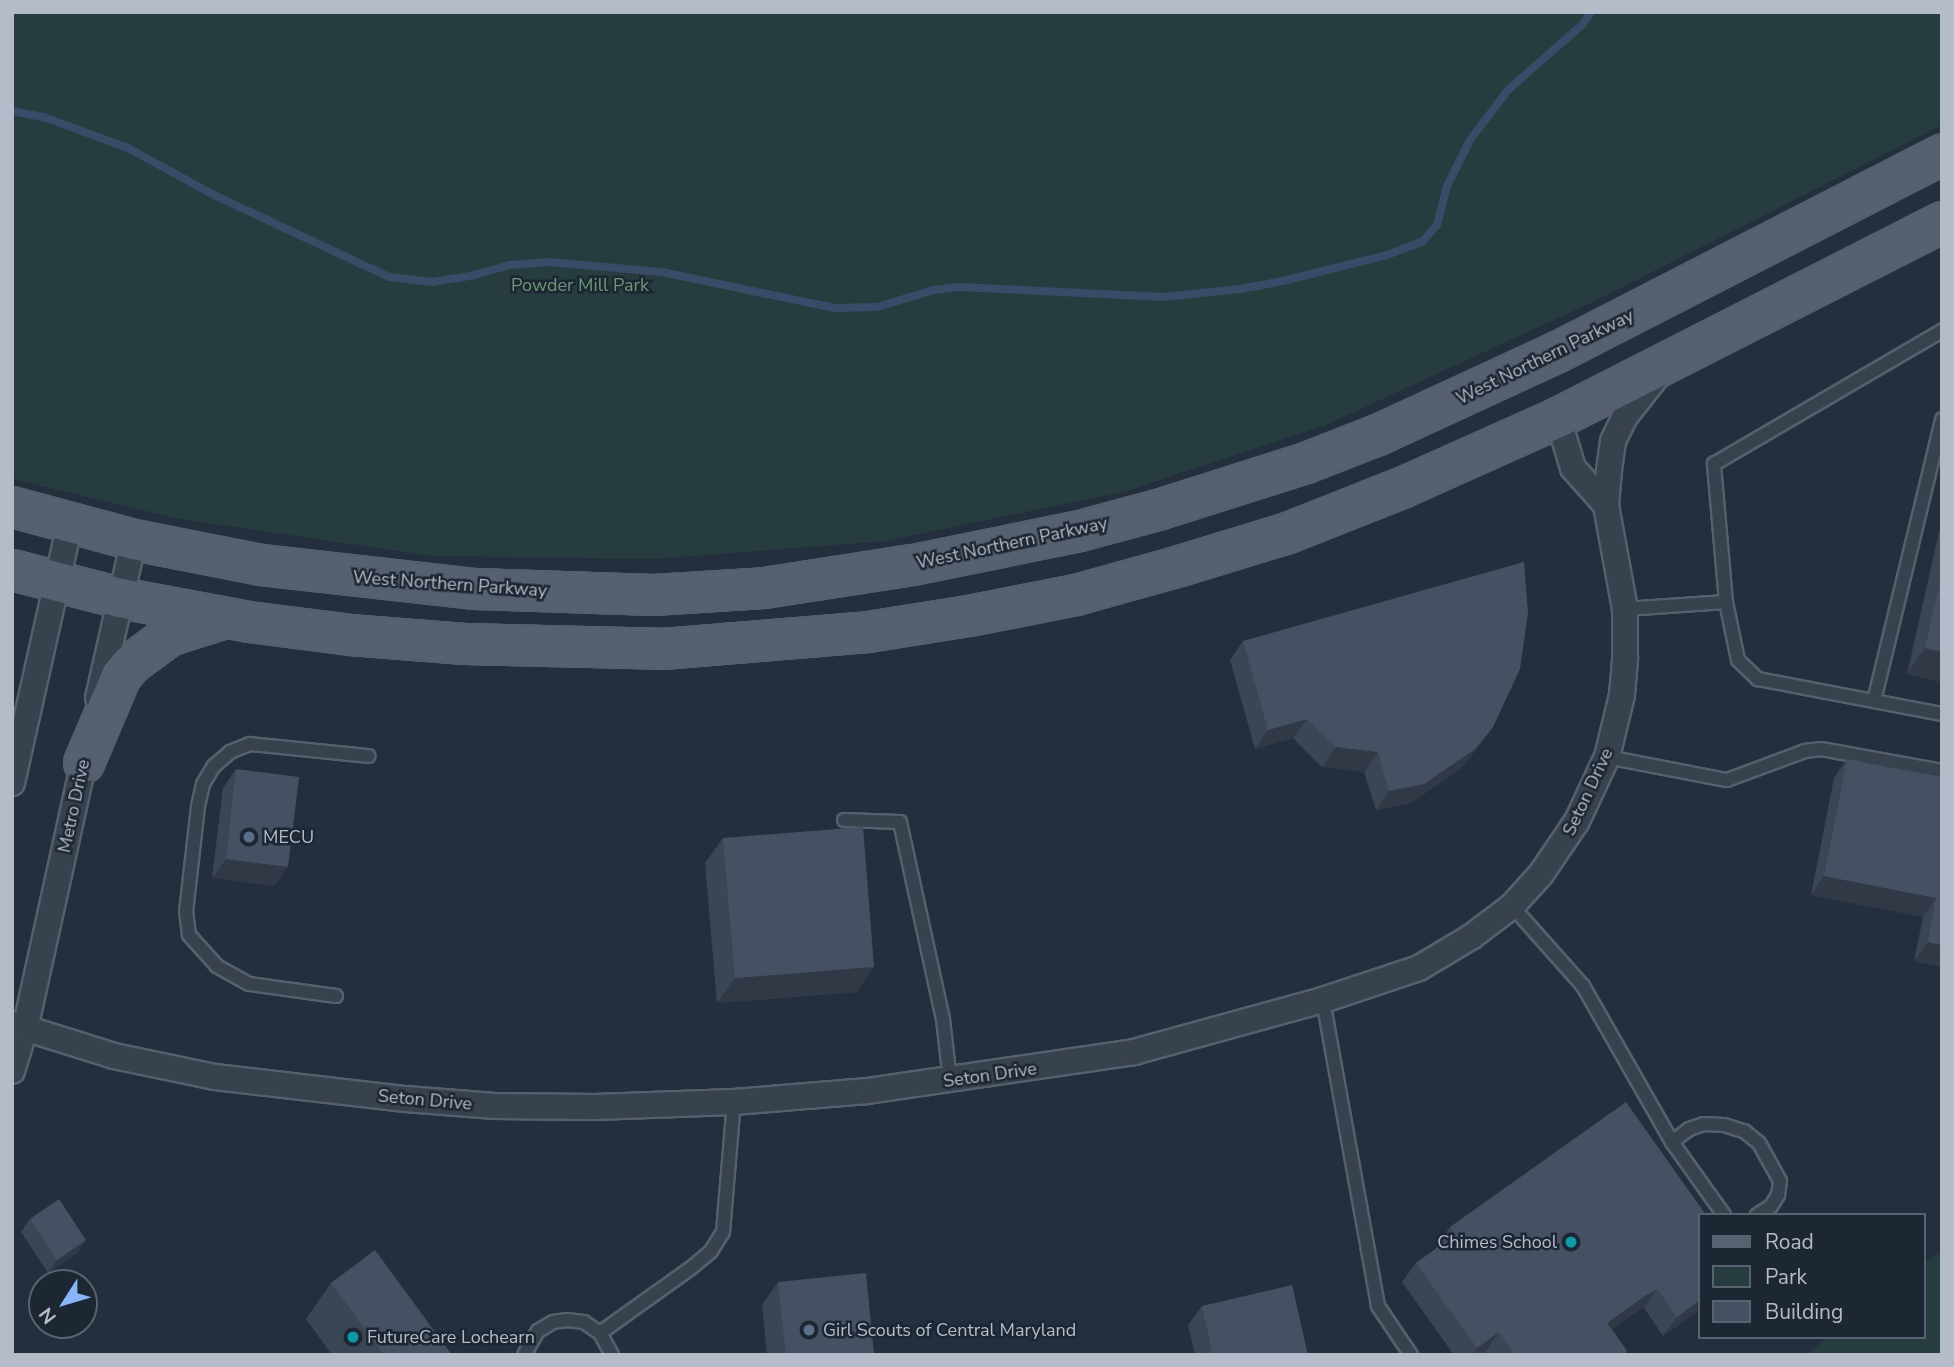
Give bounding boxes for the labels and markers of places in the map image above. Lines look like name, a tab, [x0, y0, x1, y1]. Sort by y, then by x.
place label: MECU	[263, 826, 314, 848]
marker: MECU	[241, 829, 257, 845]
place label: Chimes School	[1437, 1231, 1557, 1253]
marker: Chimes School	[1563, 1234, 1579, 1250]
place label: Girl Scouts of Central Maryland	[823, 1319, 1076, 1341]
marker: Girl Scouts of Central Maryland	[801, 1322, 817, 1338]
place label: FutureCare Lochearn	[367, 1326, 535, 1348]
marker: FutureCare Lochearn	[345, 1329, 361, 1345]

